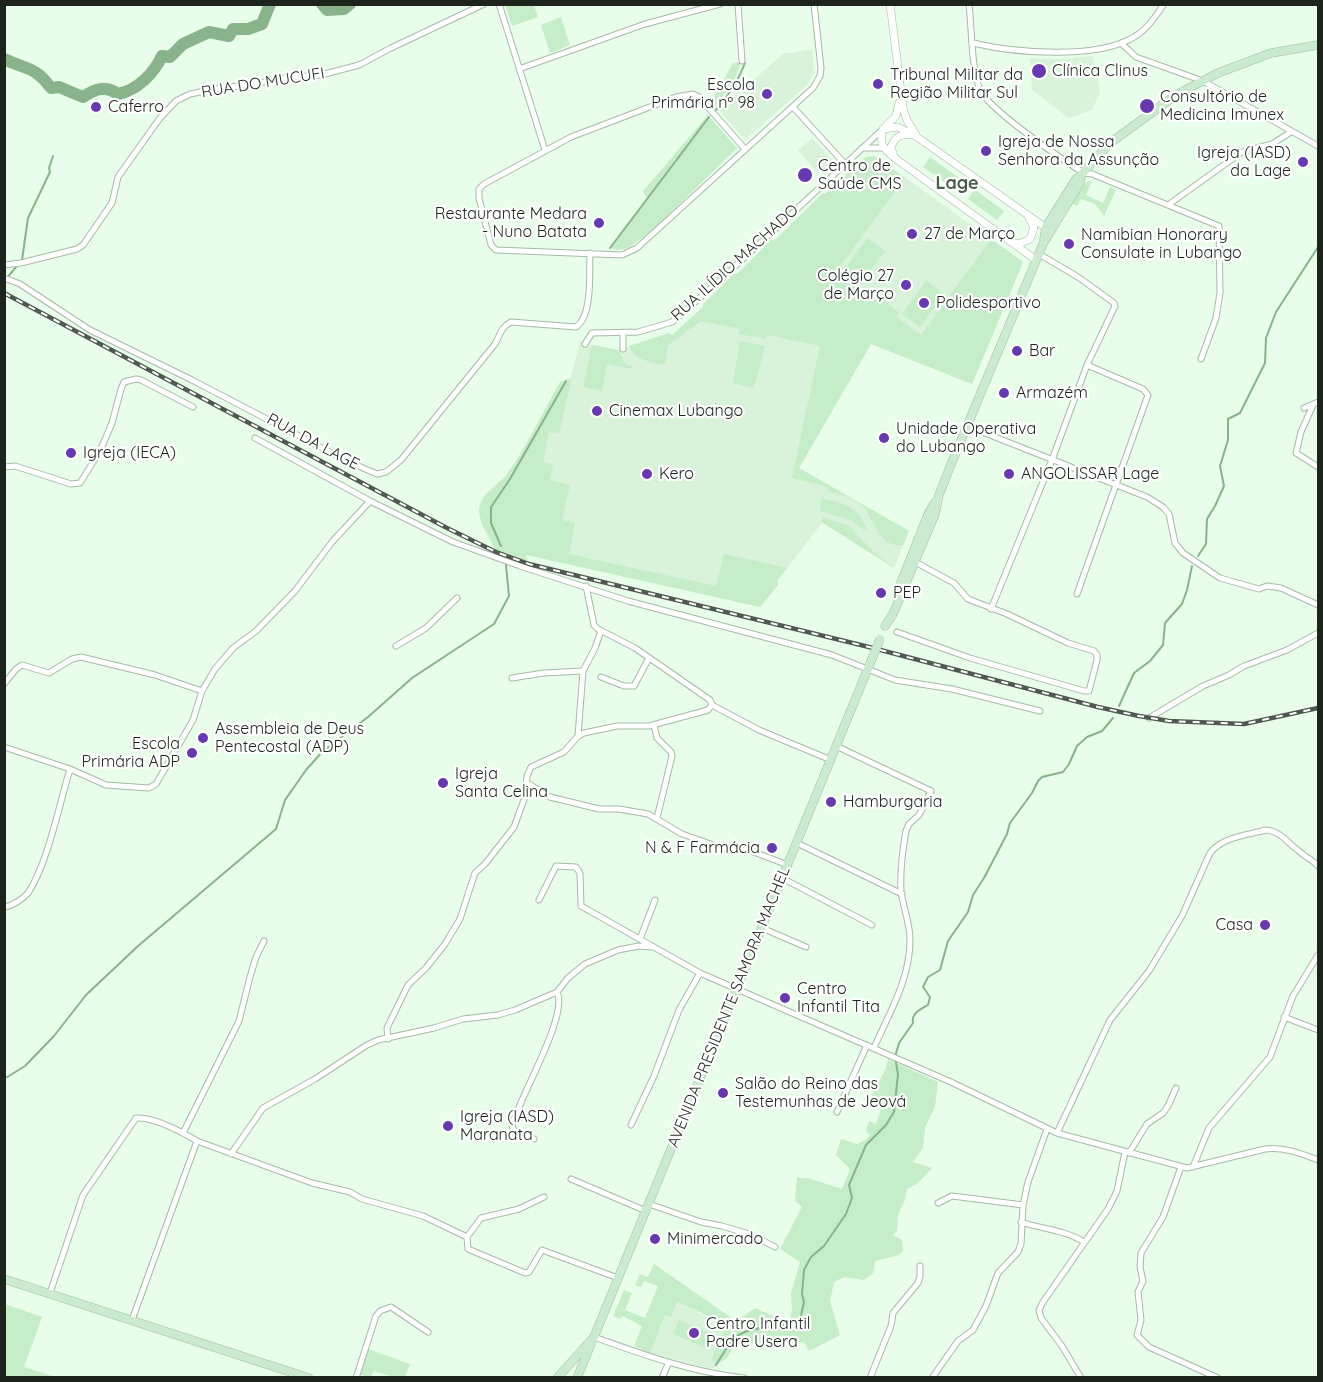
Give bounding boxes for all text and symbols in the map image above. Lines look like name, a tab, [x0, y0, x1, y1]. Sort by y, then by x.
place label: Clínica Clinus	[1052, 61, 1148, 81]
marker: Clínica Clinus	[1030, 62, 1048, 80]
street label: RUA DO MUCUFI	[200, 64, 326, 102]
place label: Tribunal Militar da Região Militar Sul	[890, 65, 1023, 103]
place label: Escola Primária nº 98	[651, 75, 755, 113]
marker: Tribunal Militar da Região Militar Sul	[871, 77, 885, 91]
marker: Escola Primária nº 98	[760, 87, 774, 101]
place label: Consultório de Medicina Imunex	[1160, 87, 1284, 125]
place label: Caferro	[108, 97, 164, 117]
marker: Consultório de Medicina Imunex	[1138, 97, 1156, 115]
marker: Caferro	[89, 100, 103, 114]
place label: Igreja de Nossa Senhora da Assunção	[998, 132, 1159, 170]
place label: Igreja (IASD) da Lage	[1197, 143, 1291, 181]
marker: Igreja de Nossa Senhora da Assunção	[979, 144, 993, 158]
marker: Igreja (IASD) da Lage	[1296, 155, 1310, 169]
place label: Centro de Saúde CMS	[818, 156, 901, 194]
marker: Centro de Saúde CMS	[796, 166, 814, 184]
district label: Lage	[935, 173, 979, 195]
street label: RUA ILÍDIO MACHADO	[667, 201, 803, 325]
place label: Restaurante Medara - Nuno Batata	[435, 204, 587, 242]
marker: Restaurante Medara - Nuno Batata	[592, 216, 606, 230]
place label: 27 de Março	[924, 224, 1015, 244]
place label: Namibian Honorary Consulate in Lubango	[1081, 225, 1242, 263]
marker: 27 de Março	[905, 227, 919, 241]
marker: Namibian Honorary Consulate in Lubango	[1062, 237, 1076, 251]
place label: Colégio 27 de Março	[817, 266, 894, 304]
marker: Colégio 27 de Março	[899, 278, 913, 292]
place label: Polidesportivo	[936, 293, 1041, 313]
marker: Polidesportivo	[917, 296, 931, 310]
place label: Bar	[1029, 341, 1055, 361]
marker: Bar	[1010, 344, 1024, 358]
place label: Armazém	[1016, 383, 1088, 403]
marker: Armazém	[997, 386, 1011, 400]
place label: Cinemax Lubango	[609, 401, 743, 421]
marker: Cinemax Lubango	[590, 404, 604, 418]
street label: RUA DA LAGE	[264, 410, 362, 474]
place label: Unidade Operativa do Lubango	[896, 419, 1036, 457]
marker: Unidade Operativa do Lubango	[877, 431, 891, 445]
place label: Igreja (IECA)	[83, 443, 176, 463]
marker: Igreja (IECA)	[64, 446, 78, 460]
place label: Kero	[659, 464, 694, 484]
place label: ANGOLISSAR Lage	[1021, 464, 1159, 484]
marker: Kero	[640, 467, 654, 481]
marker: ANGOLISSAR Lage	[1002, 467, 1016, 481]
place label: PEP	[893, 583, 921, 603]
marker: PEP	[874, 586, 888, 600]
place label: Assembleia de Deus Pentecostal (ADP)	[215, 719, 364, 757]
marker: Assembleia de Deus Pentecostal (ADP)	[196, 731, 210, 745]
place label: Escola Primária ADP	[82, 734, 180, 772]
marker: Escola Primária ADP	[185, 746, 199, 760]
place label: Igreja Santa Celina	[455, 764, 548, 802]
marker: Igreja Santa Celina	[436, 776, 450, 790]
place label: Hamburgaria	[843, 792, 942, 812]
marker: Hamburgaria	[824, 795, 838, 809]
place label: N & F Farmácia	[645, 838, 760, 858]
marker: N & F Farmácia	[765, 841, 779, 855]
street label: AVENIDA PRESIDENTE SAMORA MACHEL	[664, 864, 794, 1150]
place label: Casa	[1216, 915, 1253, 935]
marker: Casa	[1258, 918, 1272, 932]
place label: Centro Infantil Tita	[797, 979, 880, 1017]
marker: Centro Infantil Tita	[778, 991, 792, 1005]
place label: Salão do Reino das Testemunhas de Jeová	[735, 1074, 906, 1112]
marker: Salão do Reino das Testemunhas de Jeová	[716, 1086, 730, 1100]
place label: Igreja (IASD) Maranata	[460, 1107, 554, 1145]
marker: Igreja (IASD) Maranata	[441, 1119, 455, 1133]
place label: Minimercado	[667, 1229, 763, 1249]
marker: Minimercado	[648, 1232, 662, 1246]
place label: Centro Infantil Padre Usera	[706, 1314, 810, 1352]
marker: Centro Infantil Padre Usera	[687, 1326, 701, 1340]

